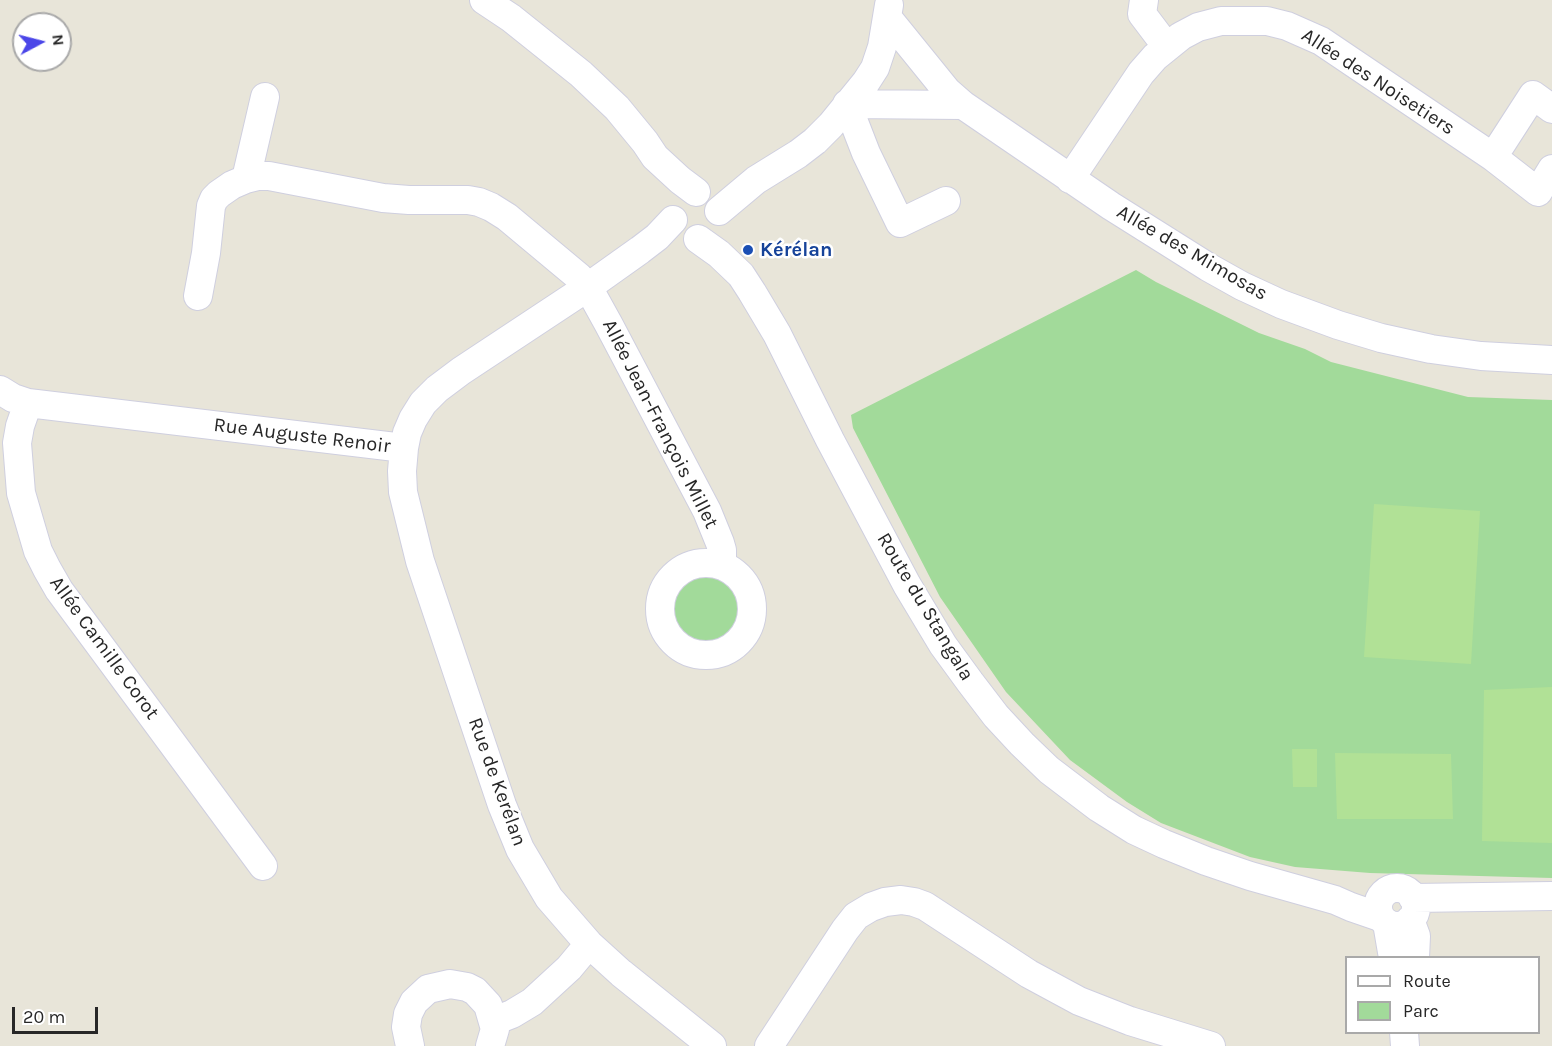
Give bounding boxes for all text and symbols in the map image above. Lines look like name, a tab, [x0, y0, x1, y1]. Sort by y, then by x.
north arrow	[12, 12, 72, 72]
street label: Allée des Noisetiers	[1297, 23, 1459, 141]
text: N	[48, 33, 69, 47]
street label: Allée des Mimosas	[1112, 200, 1272, 306]
place label: Kérélan	[760, 238, 832, 262]
marker: Kérélan	[741, 243, 755, 257]
street label: Allée Jean-François Millet	[597, 315, 723, 533]
street label: Rue Auguste Renoir	[212, 413, 392, 459]
street label: Route du Stangala	[871, 529, 979, 685]
street label: Allée Camille Corot	[44, 572, 164, 724]
street label: Rue de Kerélan	[463, 715, 531, 849]
legend	[1345, 956, 1540, 1034]
text: Route	[1403, 970, 1451, 992]
scale bar	[15, 995, 100, 1033]
text: Parc	[1403, 1000, 1439, 1022]
text: 20 m	[23, 1006, 65, 1028]

